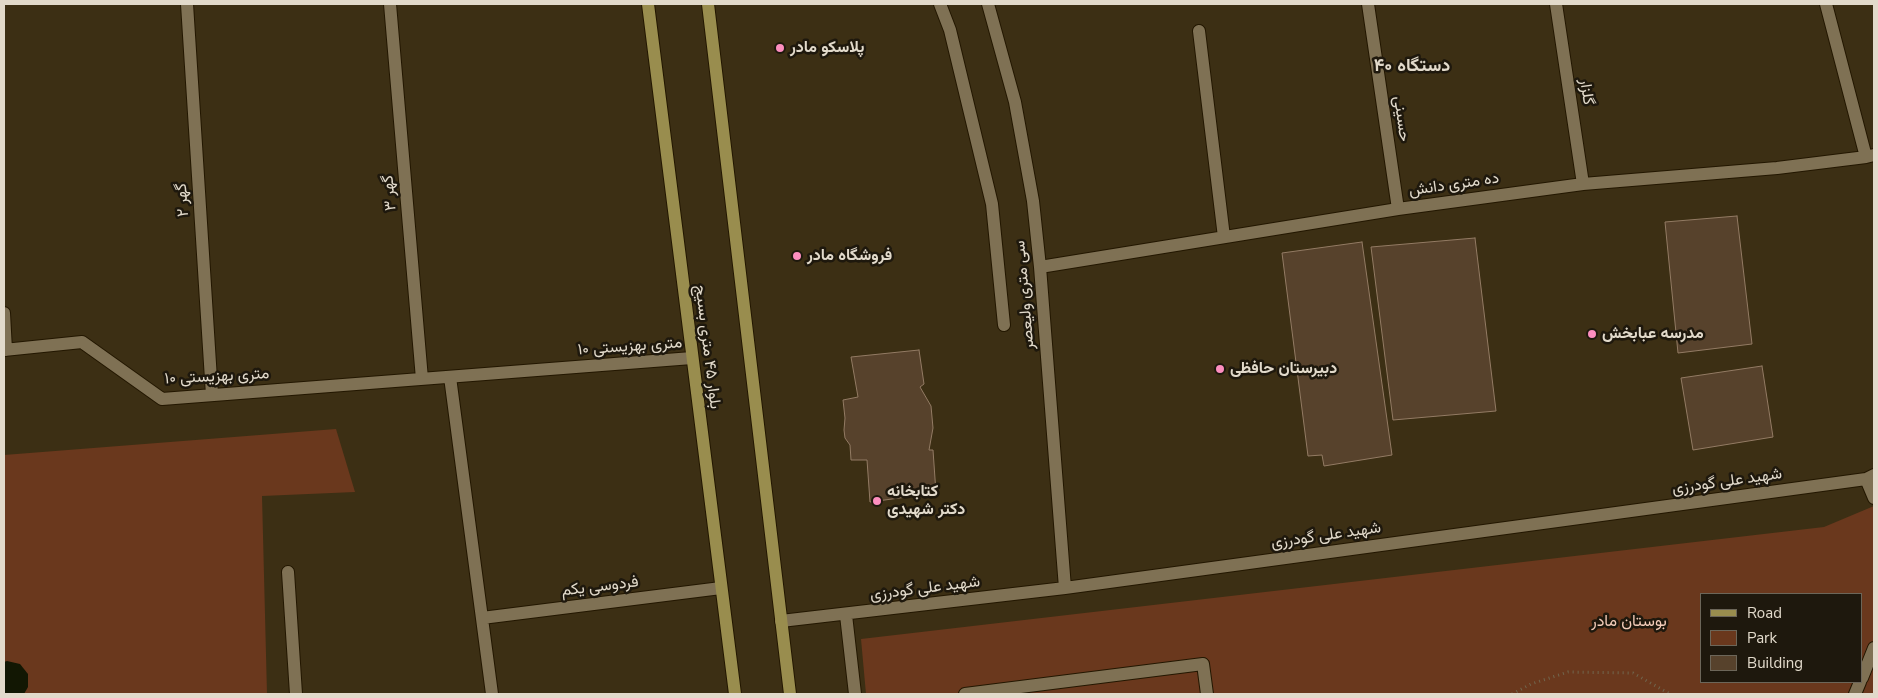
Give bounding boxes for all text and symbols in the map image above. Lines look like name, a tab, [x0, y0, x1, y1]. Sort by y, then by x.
place label: پلاسکو مادر	[790, 38, 864, 58]
marker: پلاسکو مادر	[774, 42, 786, 54]
district label: ۴۰ دستگاه	[1374, 56, 1450, 78]
street label: گلزار	[1575, 78, 1597, 106]
street label: حسینی	[1388, 95, 1414, 143]
street label: ده متری دانش	[1408, 169, 1500, 201]
street label: گهر ۳	[379, 174, 401, 212]
street label: گهر ۲	[172, 183, 194, 217]
street label: سی متری ولیعصر	[1011, 240, 1039, 350]
place label: فروشگاه مادر	[807, 246, 892, 266]
marker: فروشگاه مادر	[791, 250, 803, 262]
street label: بلوار ۴۵ متری بسیج	[690, 284, 724, 410]
place label: مدرسه عبابخش	[1602, 324, 1704, 344]
marker: مدرسه عبابخش	[1586, 328, 1598, 340]
street label: ۱۰ متری بهزیستی	[577, 334, 683, 360]
place label: دبیرستان حافظی	[1230, 359, 1337, 379]
marker: دبیرستان حافظی	[1214, 363, 1226, 375]
street label: ۱۰ متری بهزیستی	[164, 365, 270, 389]
street label: شهید علی گودرزی	[1671, 465, 1783, 499]
place label: کتابخانه دکتر شهیدی	[887, 482, 965, 520]
marker: کتابخانه دکتر شهیدی	[871, 495, 883, 507]
street label: شهید علی گودرزی	[1270, 519, 1382, 553]
street label: فردوسی یکم	[560, 573, 640, 601]
street label: شهید علی گودرزی	[869, 573, 981, 605]
legend	[1700, 593, 1863, 683]
text: Road	[1747, 603, 1782, 623]
park label: بوستان مادر	[1591, 612, 1667, 632]
text: Park	[1747, 628, 1777, 648]
text: Building	[1747, 653, 1803, 673]

